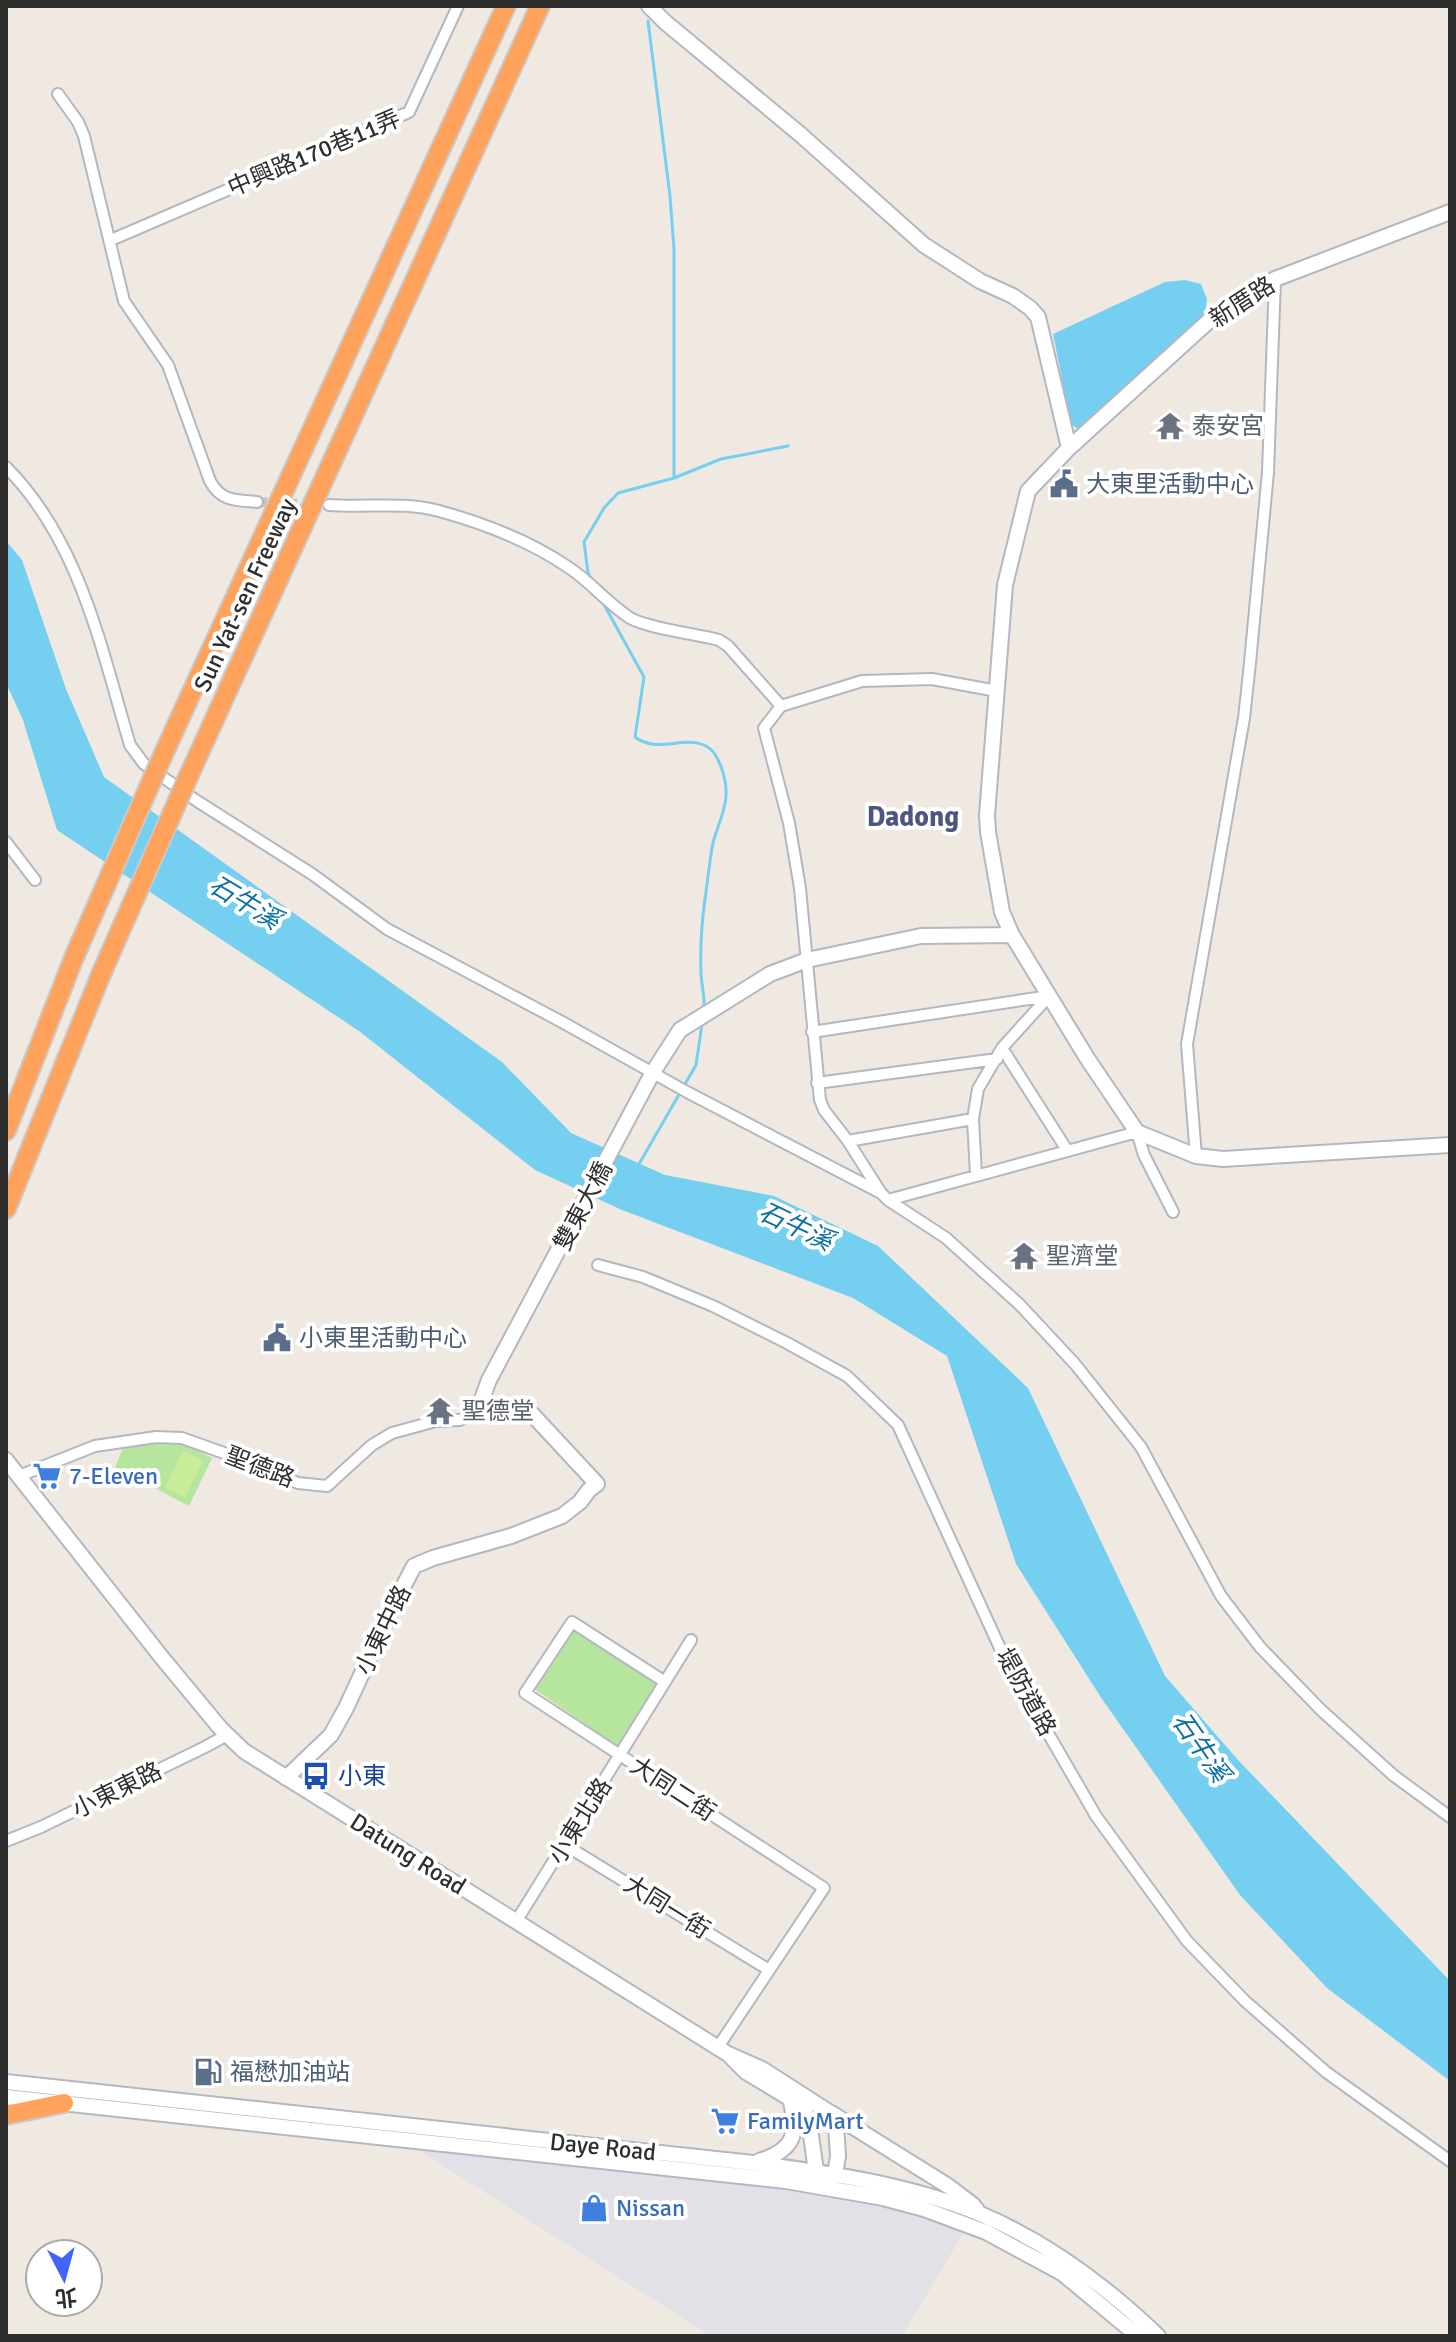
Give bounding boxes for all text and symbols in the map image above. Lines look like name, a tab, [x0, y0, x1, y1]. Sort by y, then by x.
street label: 中興路170巷11弄	[223, 103, 405, 203]
street label: 新厝路	[1204, 270, 1280, 334]
temple icon: 泰安宮	[1155, 411, 1185, 441]
place label: 泰安宮	[1192, 411, 1264, 441]
public building icon: 大東里活動中心	[1049, 469, 1079, 499]
place label: 大東里活動中心	[1086, 469, 1254, 499]
street label: Sun Yat-sen Freeway	[187, 494, 303, 696]
district label: Dadong	[867, 800, 959, 834]
water label: 石牛溪	[203, 869, 290, 939]
street label: 雙東大橋	[547, 1157, 619, 1255]
water label: 石牛溪	[753, 1196, 841, 1260]
temple icon: 聖濟堂	[1009, 1241, 1039, 1271]
place label: 聖濟堂	[1046, 1241, 1118, 1271]
public building icon: 小東里活動中心	[262, 1323, 292, 1353]
place label: 小東里活動中心	[299, 1323, 467, 1353]
temple icon: 聖德堂	[425, 1396, 455, 1426]
place label: 聖德堂	[462, 1396, 534, 1426]
street label: 聖德路	[221, 1440, 299, 1494]
supermarket icon: 7-Eleven	[32, 1461, 62, 1491]
place label: 7-Eleven	[69, 1461, 158, 1491]
street label: 小東中路	[348, 1580, 418, 1680]
street label: 堤防道路	[990, 1643, 1062, 1741]
water label: 石牛溪	[1165, 1706, 1238, 1792]
street label: 大同二街	[625, 1750, 721, 1828]
street label: 小東東路	[67, 1755, 167, 1825]
bus stop icon: 小東	[301, 1761, 331, 1791]
place label: 小東	[338, 1761, 386, 1791]
street label: 小東北路	[542, 1772, 618, 1870]
street label: Datung Road	[344, 1807, 472, 1901]
street label: 大同一街	[618, 1869, 716, 1945]
fuel station icon: 福懋加油站	[193, 2057, 223, 2087]
place label: 福懋加油站	[230, 2057, 350, 2087]
supermarket icon: FamilyMart	[710, 2106, 740, 2136]
place label: FamilyMart	[747, 2106, 864, 2136]
street label: Daye Road	[548, 2127, 658, 2167]
shop icon: Nissan	[579, 2193, 609, 2223]
place label: Nissan	[616, 2193, 685, 2223]
north arrow	[24, 2238, 104, 2318]
text: 北	[54, 2283, 78, 2312]

